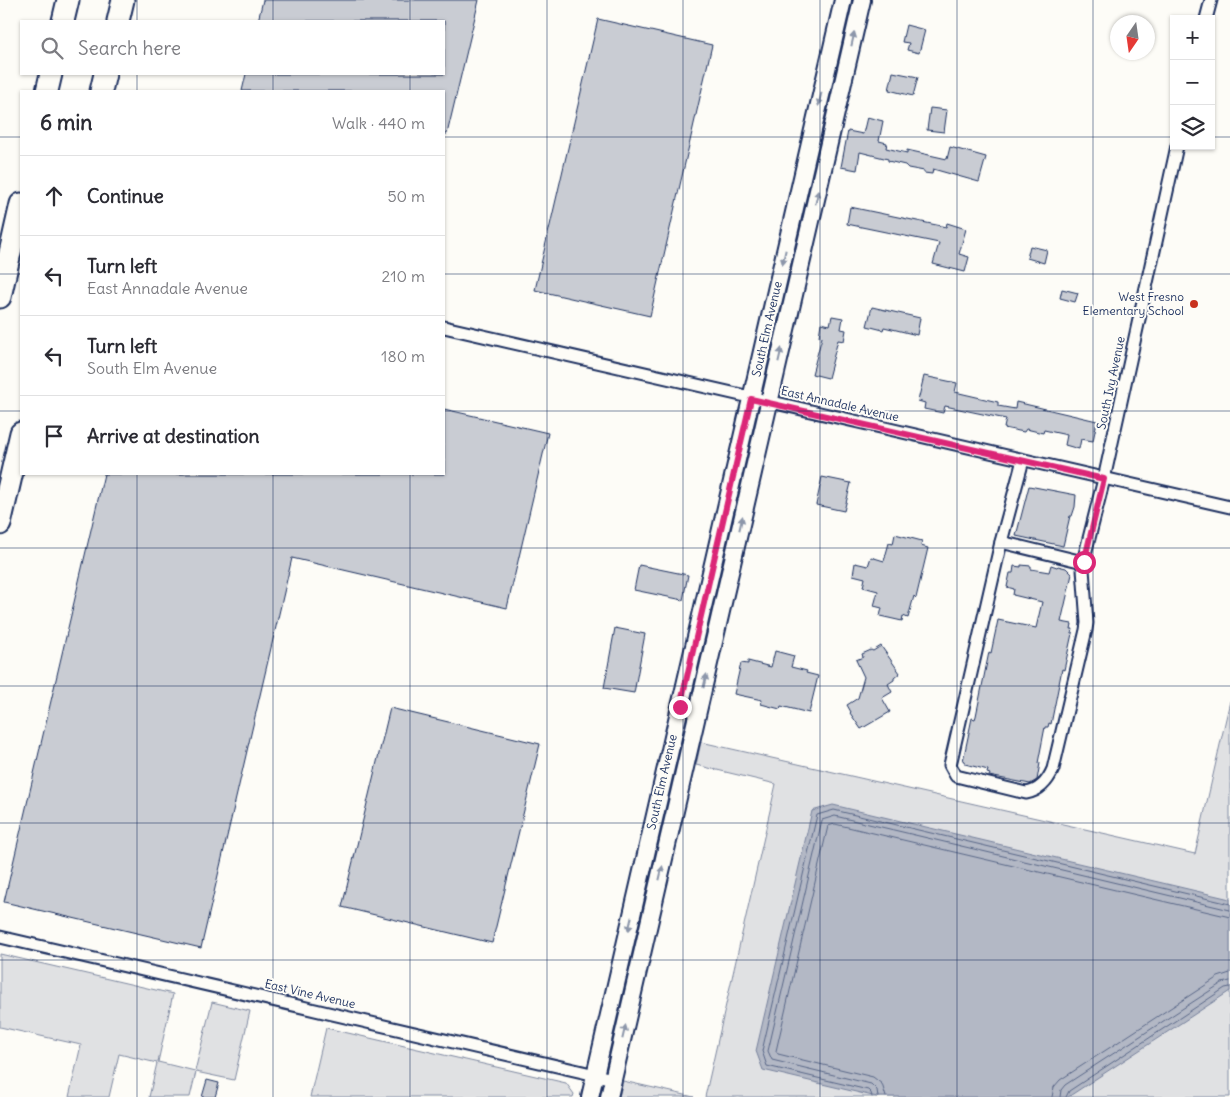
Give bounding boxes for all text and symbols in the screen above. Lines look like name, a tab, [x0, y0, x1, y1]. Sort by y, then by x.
north arrow	[1110, 15, 1155, 60]
map controls	[1170, 15, 1215, 150]
button: +	[1170, 15, 1215, 60]
search box	[20, 20, 445, 75]
one-way arrow	[849, 31, 857, 46]
icon: search	[38, 34, 66, 62]
text: Search here	[78, 36, 181, 60]
button: −	[1170, 60, 1215, 105]
one-way arrow	[816, 91, 824, 106]
button: layers	[1170, 105, 1215, 150]
text: 6 min	[40, 109, 92, 136]
text: Walk · 440 m	[332, 113, 425, 133]
icon: ahead	[40, 182, 68, 210]
text: Continue	[87, 184, 164, 208]
text: 50 m	[387, 186, 425, 206]
one-way arrow	[813, 190, 821, 205]
one-way arrow	[780, 249, 788, 264]
text: Turn left	[87, 254, 157, 278]
icon: left	[40, 262, 68, 290]
text: 210 m	[382, 266, 425, 286]
text: East Annadale Avenue	[87, 278, 248, 298]
street label: South Elm Avenue	[748, 280, 785, 378]
place label: West Fresno Elementary School	[1083, 289, 1184, 318]
marker: West Fresno Elementary School	[1188, 298, 1200, 310]
text: Turn left	[87, 334, 157, 358]
street label: South Ivy Avenue	[1093, 335, 1128, 431]
icon: left	[40, 342, 68, 370]
text: 180 m	[381, 346, 425, 366]
one-way arrow	[776, 348, 784, 363]
text: South Elm Avenue	[87, 358, 217, 378]
street label: East Annadale Avenue	[780, 383, 901, 424]
icon: arrive	[40, 422, 68, 450]
text: Arrive at destination	[87, 424, 260, 448]
one-way arrow	[737, 515, 745, 530]
route start	[1073, 551, 1096, 574]
one-way arrow	[701, 673, 709, 688]
route end	[669, 696, 692, 719]
street label: South Elm Avenue	[643, 733, 680, 831]
one-way arrow	[657, 865, 665, 881]
one-way arrow	[626, 916, 634, 931]
street label: East Vine Avenue	[263, 976, 357, 1011]
one-way arrow	[620, 1024, 628, 1039]

